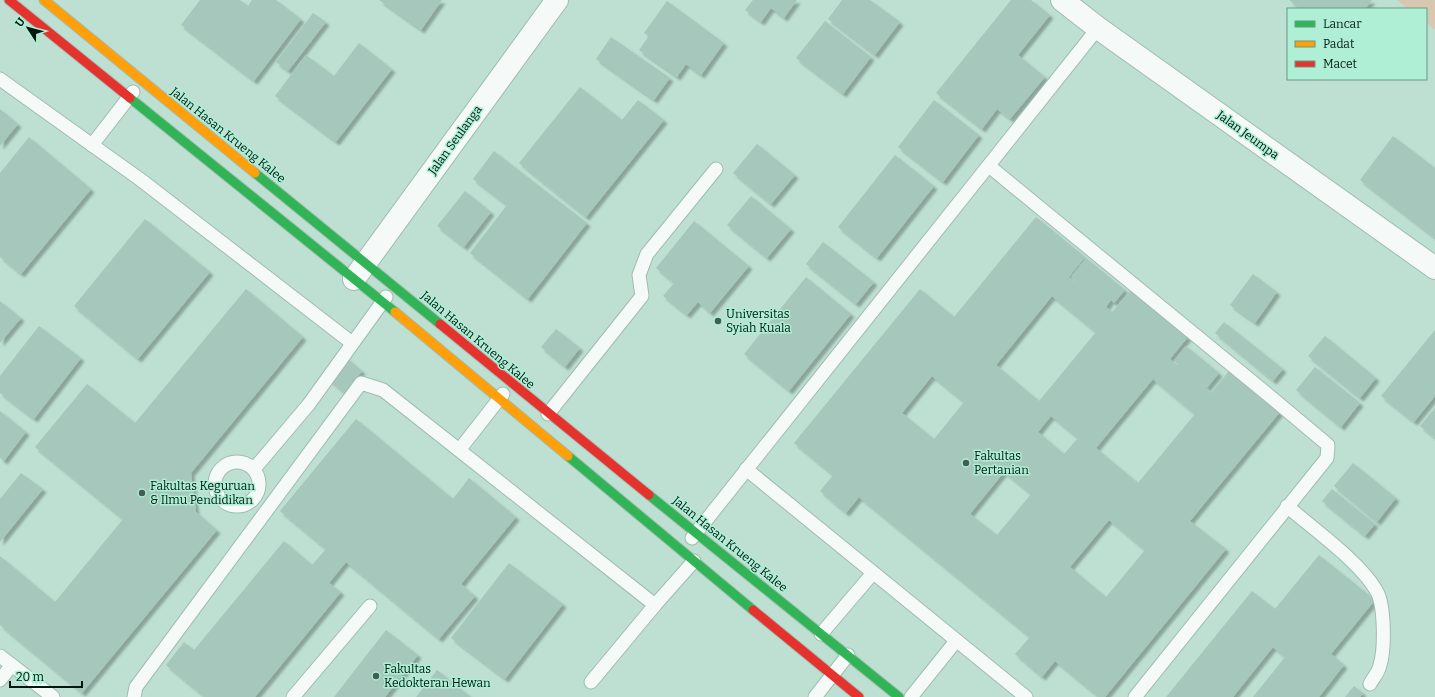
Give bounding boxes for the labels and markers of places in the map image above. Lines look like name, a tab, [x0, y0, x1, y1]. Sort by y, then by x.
place label: Universitas Syiah Kuala	[726, 307, 791, 335]
marker: Universitas Syiah Kuala	[713, 316, 723, 326]
place label: Fakultas Pertanian	[974, 449, 1029, 477]
marker: Fakultas Pertanian	[961, 458, 971, 468]
place label: Fakultas Keguruan & Ilmu Pendidikan	[150, 479, 255, 507]
marker: Fakultas Keguruan & Ilmu Pendidikan	[137, 488, 147, 498]
place label: Fakultas Kedokteran Hewan	[384, 662, 491, 690]
marker: Fakultas Kedokteran Hewan	[371, 671, 381, 681]

